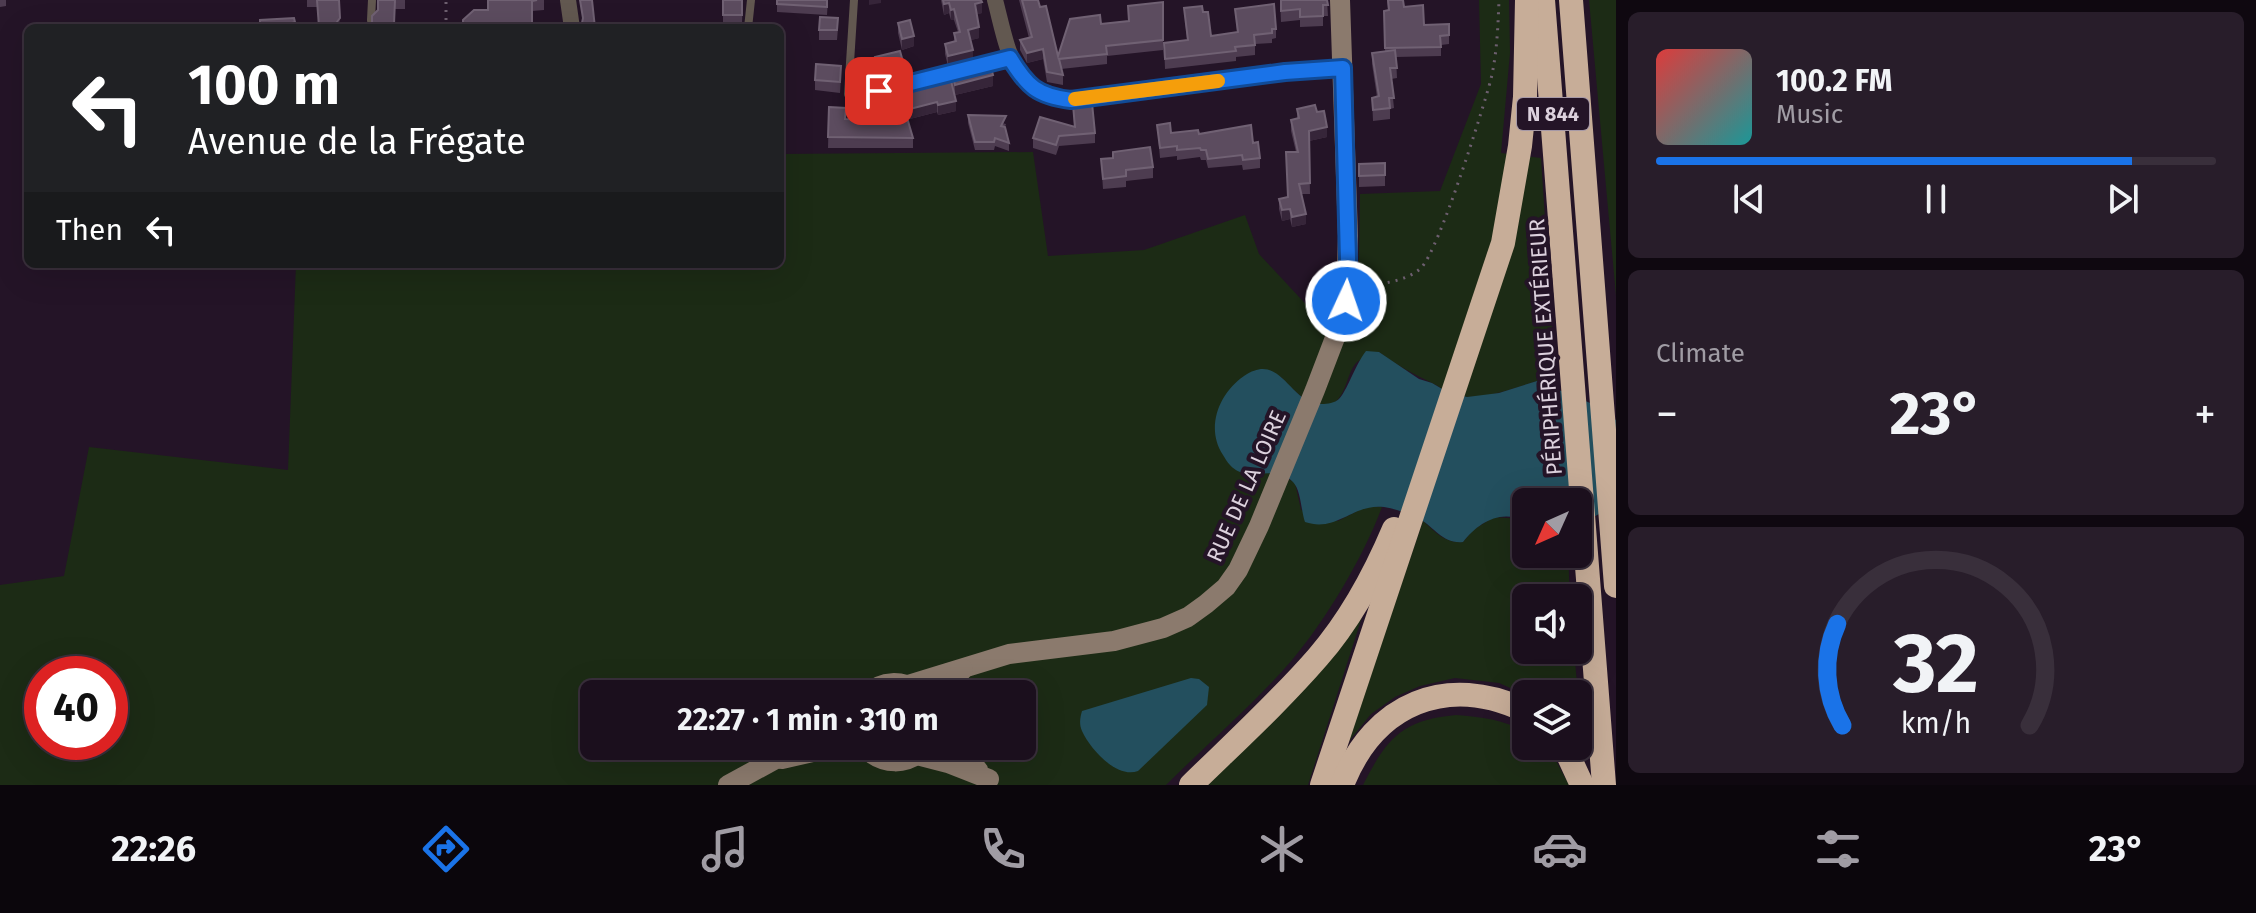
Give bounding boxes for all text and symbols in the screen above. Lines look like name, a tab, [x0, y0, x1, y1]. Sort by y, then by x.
text: 100 m	[188, 52, 340, 119]
icon: left	[56, 56, 160, 160]
pin	[845, 57, 913, 125]
text: 100.2 FM	[1776, 63, 1892, 99]
icon: arrive	[857, 69, 901, 113]
road number: N 844	[1517, 98, 1589, 130]
text: Music	[1776, 99, 1843, 130]
text: Avenue de la Frégate	[188, 120, 526, 164]
icon: previous	[1727, 177, 1771, 221]
icon: pause	[1914, 177, 1958, 221]
icon: next	[2101, 177, 2145, 221]
icon: left	[139, 208, 183, 252]
text: Then	[56, 212, 123, 248]
street label: PÉRIPHÉRIQUE EXTÉRIEUR	[1523, 218, 1568, 476]
position arrow	[1304, 259, 1388, 343]
text: Climate	[1656, 338, 1745, 369]
text: 23°	[1889, 378, 1983, 450]
text: −	[1656, 388, 1678, 441]
text: +	[2194, 388, 2216, 441]
street label: RUE DE LA LOIRE	[1201, 406, 1292, 566]
north arrow	[1512, 488, 1592, 568]
map controls	[1512, 488, 1592, 760]
button: sound	[1512, 584, 1592, 664]
text: 32	[1892, 614, 1979, 714]
speed limit sign: 40	[24, 656, 128, 760]
button: layers	[1512, 680, 1592, 760]
text: 22:27 · 1 min · 310 m	[677, 702, 939, 738]
text: km/h	[1901, 706, 1971, 741]
icon: directions	[418, 821, 474, 877]
icon: music	[697, 821, 753, 877]
icon: phone	[975, 821, 1031, 877]
icon: climate	[1254, 821, 1310, 877]
icon: car	[1532, 821, 1588, 877]
icon: filters	[1810, 821, 1866, 877]
text: 22:26	[111, 827, 196, 871]
text: 23°	[2089, 827, 2145, 871]

